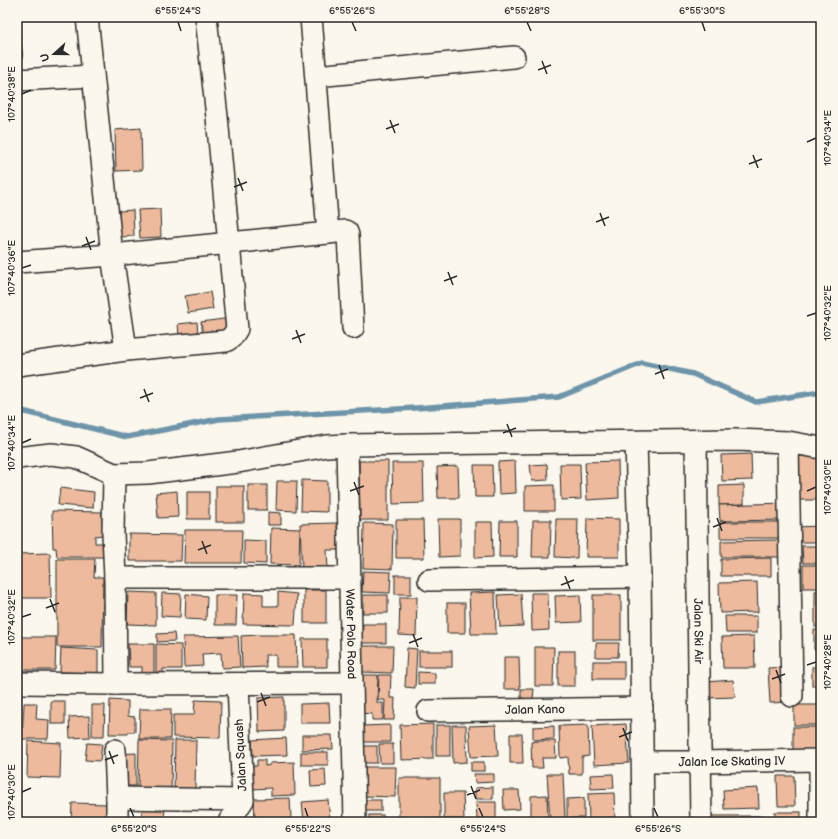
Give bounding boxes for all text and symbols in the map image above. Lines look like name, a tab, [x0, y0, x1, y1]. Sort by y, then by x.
text: 6°55'24"S	[155, 5, 201, 17]
text: 6°55'26"S	[329, 5, 375, 17]
text: 6°55'28"S	[504, 5, 550, 17]
text: 6°55'30"S	[679, 5, 725, 17]
north arrow	[34, 34, 74, 74]
text: U	[38, 51, 53, 63]
text: 107°40'38"E	[6, 66, 18, 122]
text: 107°40'34"E	[822, 110, 834, 166]
text: 107°40'36"E	[6, 240, 18, 296]
text: 107°40'32"E	[822, 285, 834, 341]
text: 107°40'34"E	[6, 415, 18, 471]
text: 107°40'30"E	[822, 459, 834, 515]
street label: Water Polo Road	[343, 588, 359, 680]
text: 107°40'32"E	[6, 589, 18, 645]
street label: Jalan Ski Air	[691, 598, 706, 665]
text: 107°40'28"E	[822, 634, 834, 690]
street label: Jalan Kano	[505, 702, 565, 717]
street label: Jalan Squash	[232, 718, 250, 791]
street label: Jalan Ice Skating IV	[679, 753, 786, 770]
text: 107°40'30"E	[6, 764, 18, 820]
text: 6°55'20"S	[111, 823, 157, 835]
text: 6°55'22"S	[285, 823, 331, 835]
text: 6°55'24"S	[460, 823, 506, 835]
text: 6°55'26"S	[635, 823, 681, 835]

